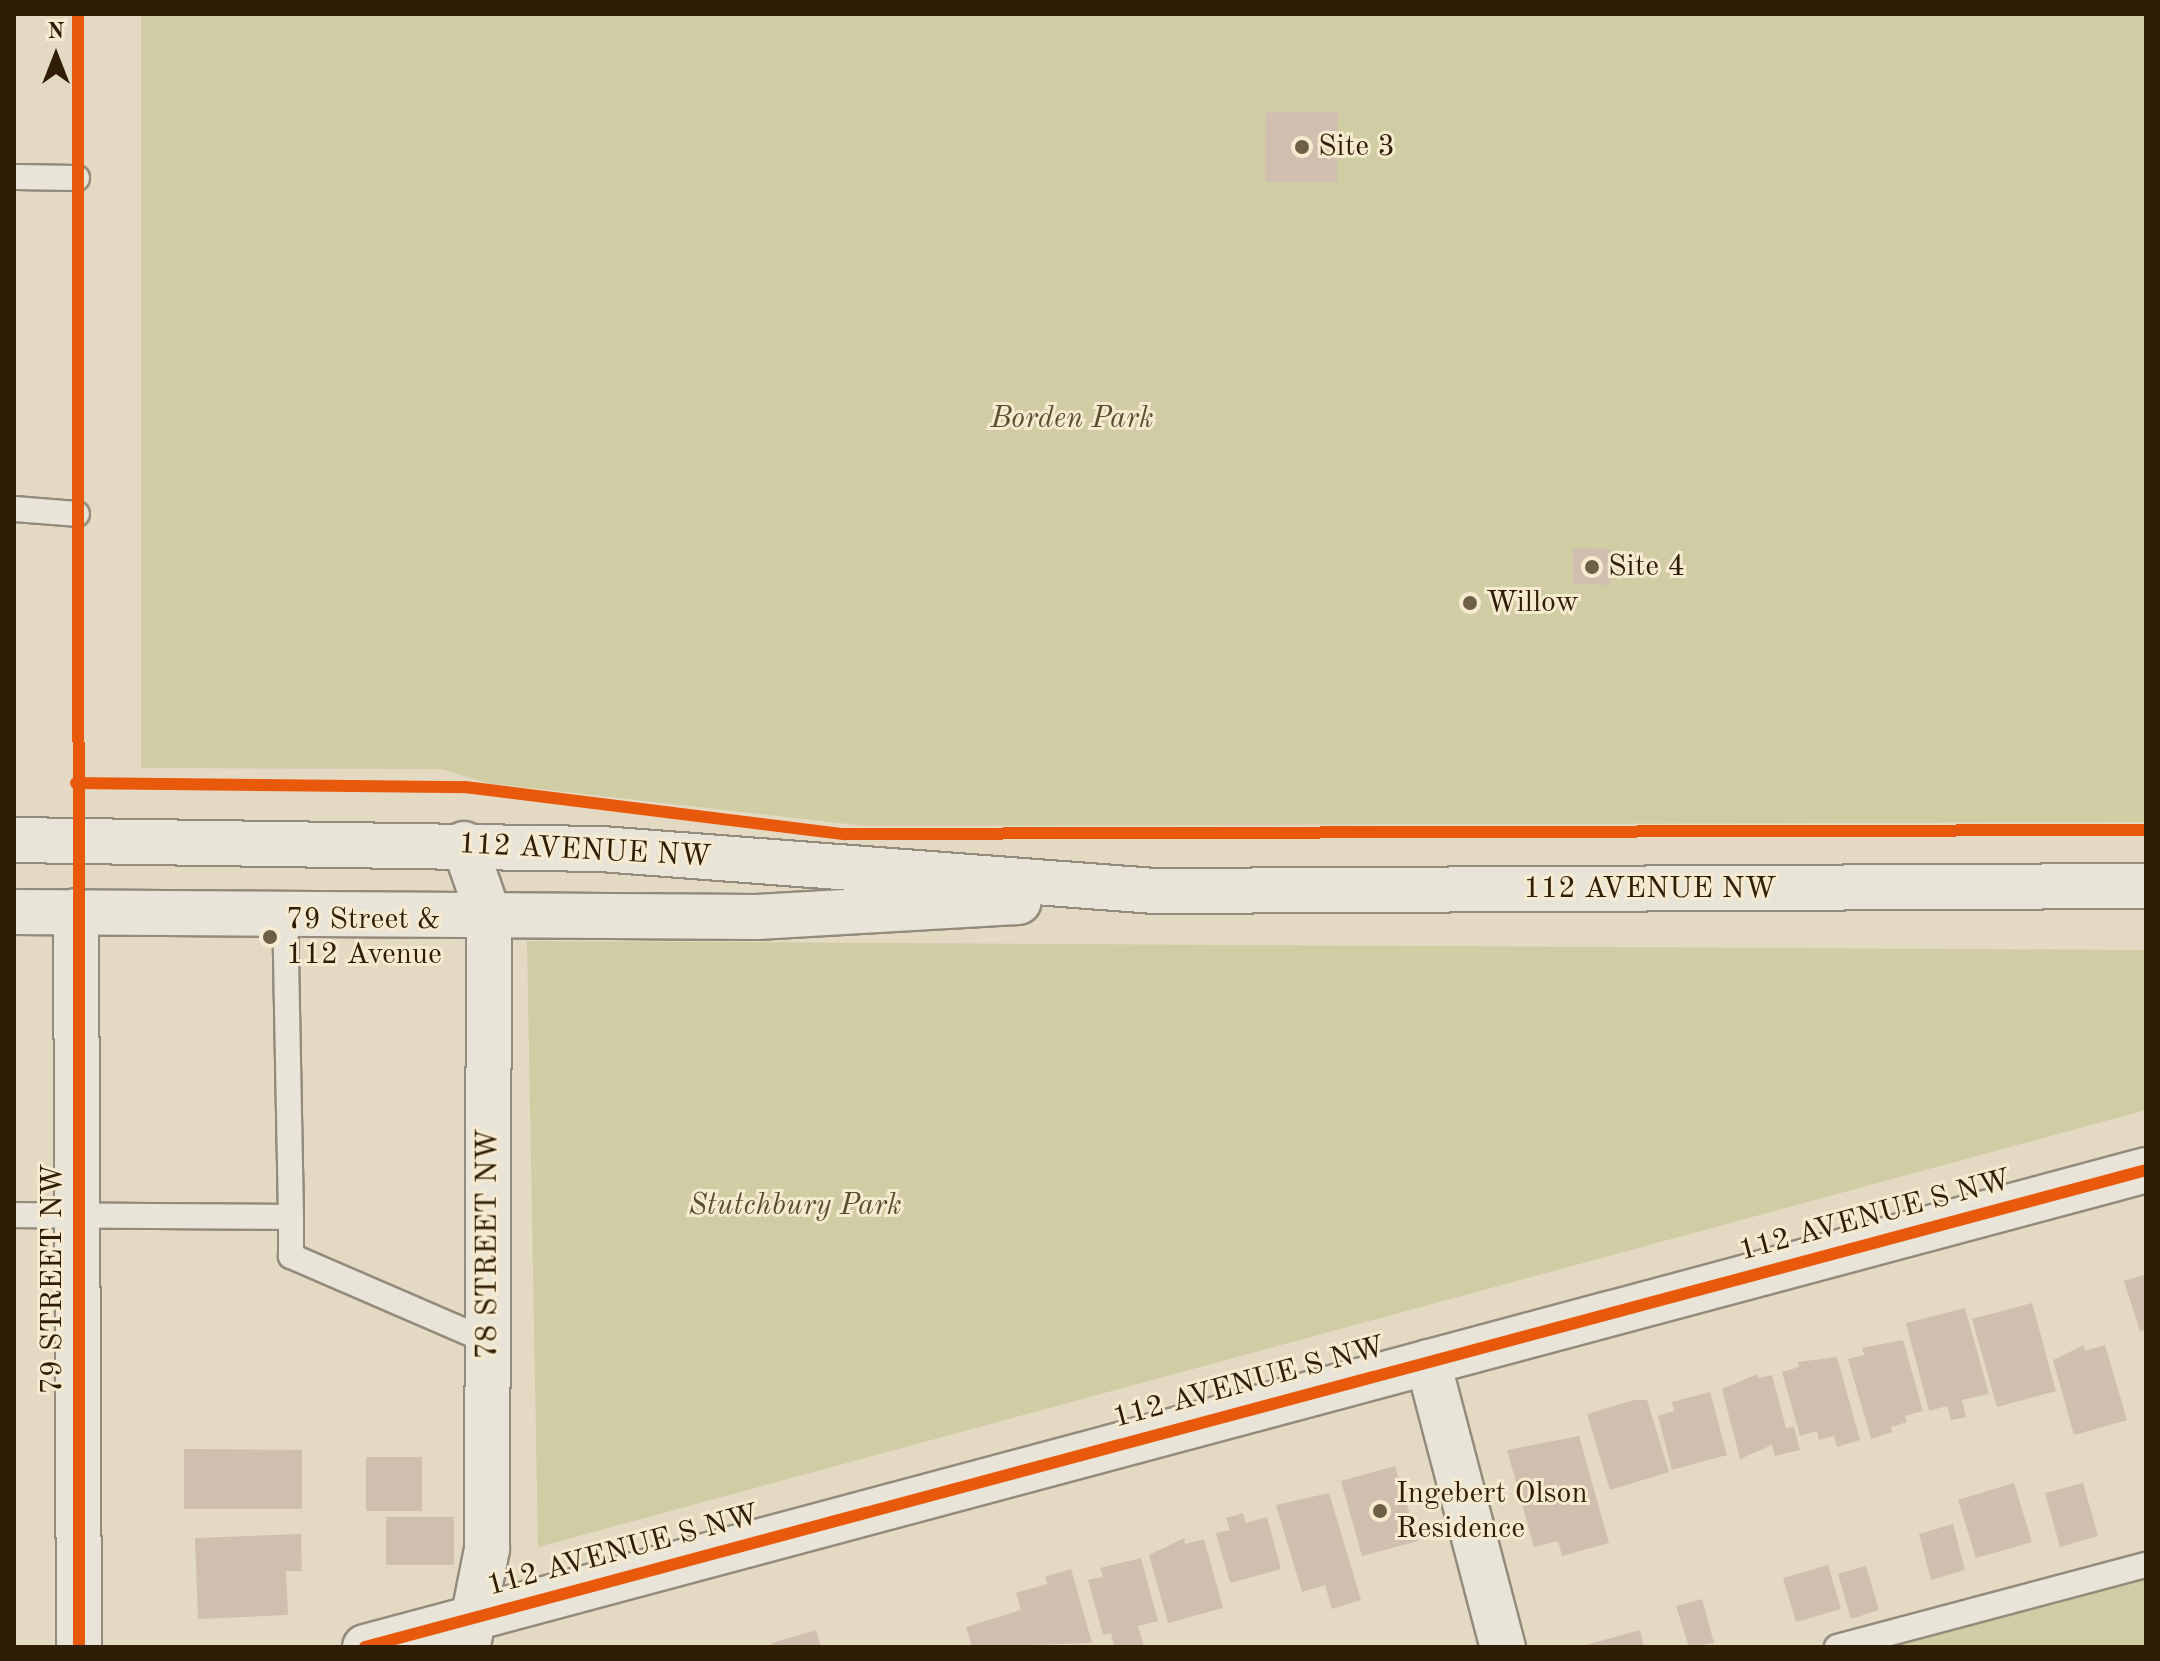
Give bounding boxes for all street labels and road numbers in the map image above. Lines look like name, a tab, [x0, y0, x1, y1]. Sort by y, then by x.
street label: 112 AVENUE NW	[458, 826, 712, 876]
street label: 112 AVENUE NW	[1523, 871, 1777, 907]
street label: 78 STREET NW	[470, 1128, 506, 1360]
street label: 112 AVENUE S NW	[1735, 1162, 2015, 1270]
street label: 79 STREET NW	[35, 1163, 71, 1395]
street label: 112 AVENUE S NW	[1109, 1329, 1389, 1437]
street label: 112 AVENUE S NW	[483, 1497, 763, 1605]

